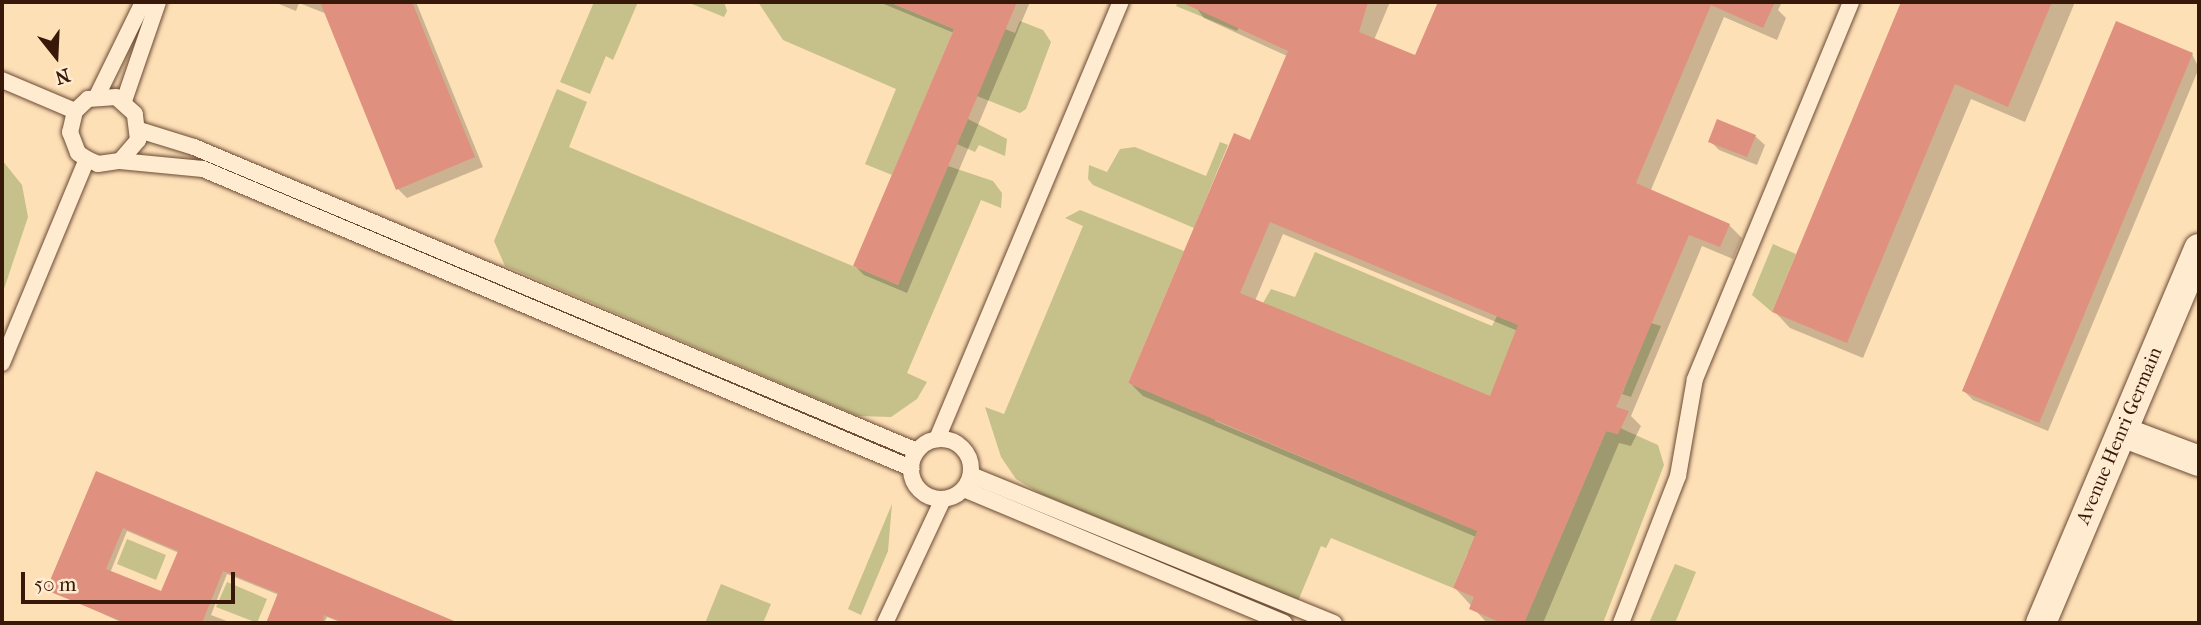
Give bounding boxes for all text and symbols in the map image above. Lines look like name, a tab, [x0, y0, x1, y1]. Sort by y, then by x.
north arrow	[21, 21, 91, 91]
text: N	[52, 63, 73, 89]
street label: Avenue Henri Germain	[2072, 344, 2168, 528]
scale bar	[24, 558, 238, 602]
text: 50 m	[34, 572, 77, 596]

